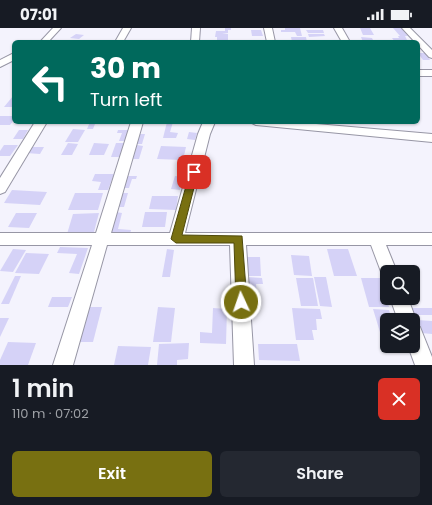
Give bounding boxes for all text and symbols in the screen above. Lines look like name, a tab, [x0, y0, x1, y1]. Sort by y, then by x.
text: 07:01	[20, 4, 58, 25]
text: 30 m	[90, 49, 161, 88]
icon: left	[24, 56, 76, 108]
text: Turn left	[90, 87, 162, 112]
pin	[177, 155, 211, 189]
icon: arrive	[183, 161, 205, 183]
map controls	[380, 265, 420, 353]
button: search	[380, 265, 420, 305]
position arrow	[220, 281, 262, 323]
button: layers	[380, 313, 420, 353]
text: 1 min	[12, 372, 74, 405]
button: close	[378, 378, 420, 420]
text: 110 m · 07:02	[12, 404, 89, 423]
button: Exit	[12, 451, 212, 497]
button: Share	[220, 451, 420, 497]

